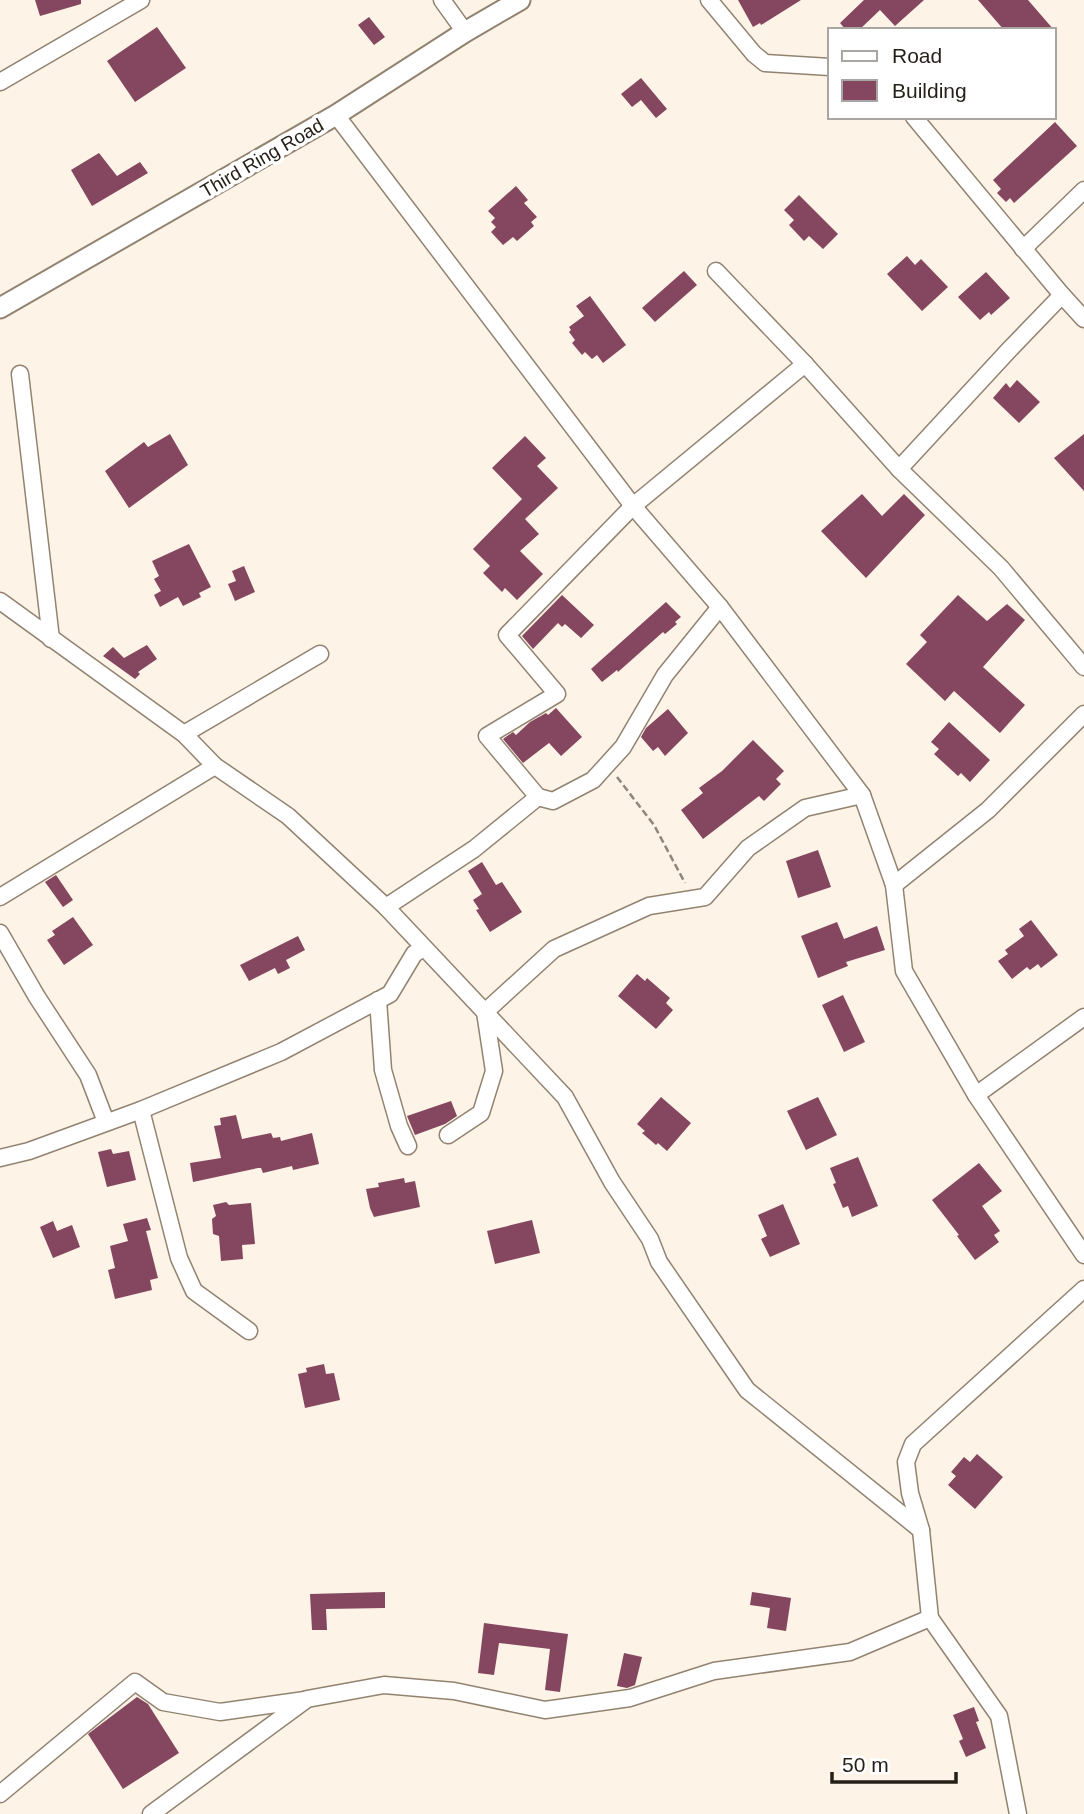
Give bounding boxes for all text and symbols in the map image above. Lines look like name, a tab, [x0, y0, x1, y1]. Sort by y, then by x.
legend	[828, 28, 1056, 119]
text: Road	[892, 44, 942, 67]
text: Building	[892, 79, 967, 102]
street label: Third Ring Road	[197, 114, 327, 202]
scale bar	[832, 1741, 956, 1785]
text: 50 m	[842, 1753, 889, 1776]

